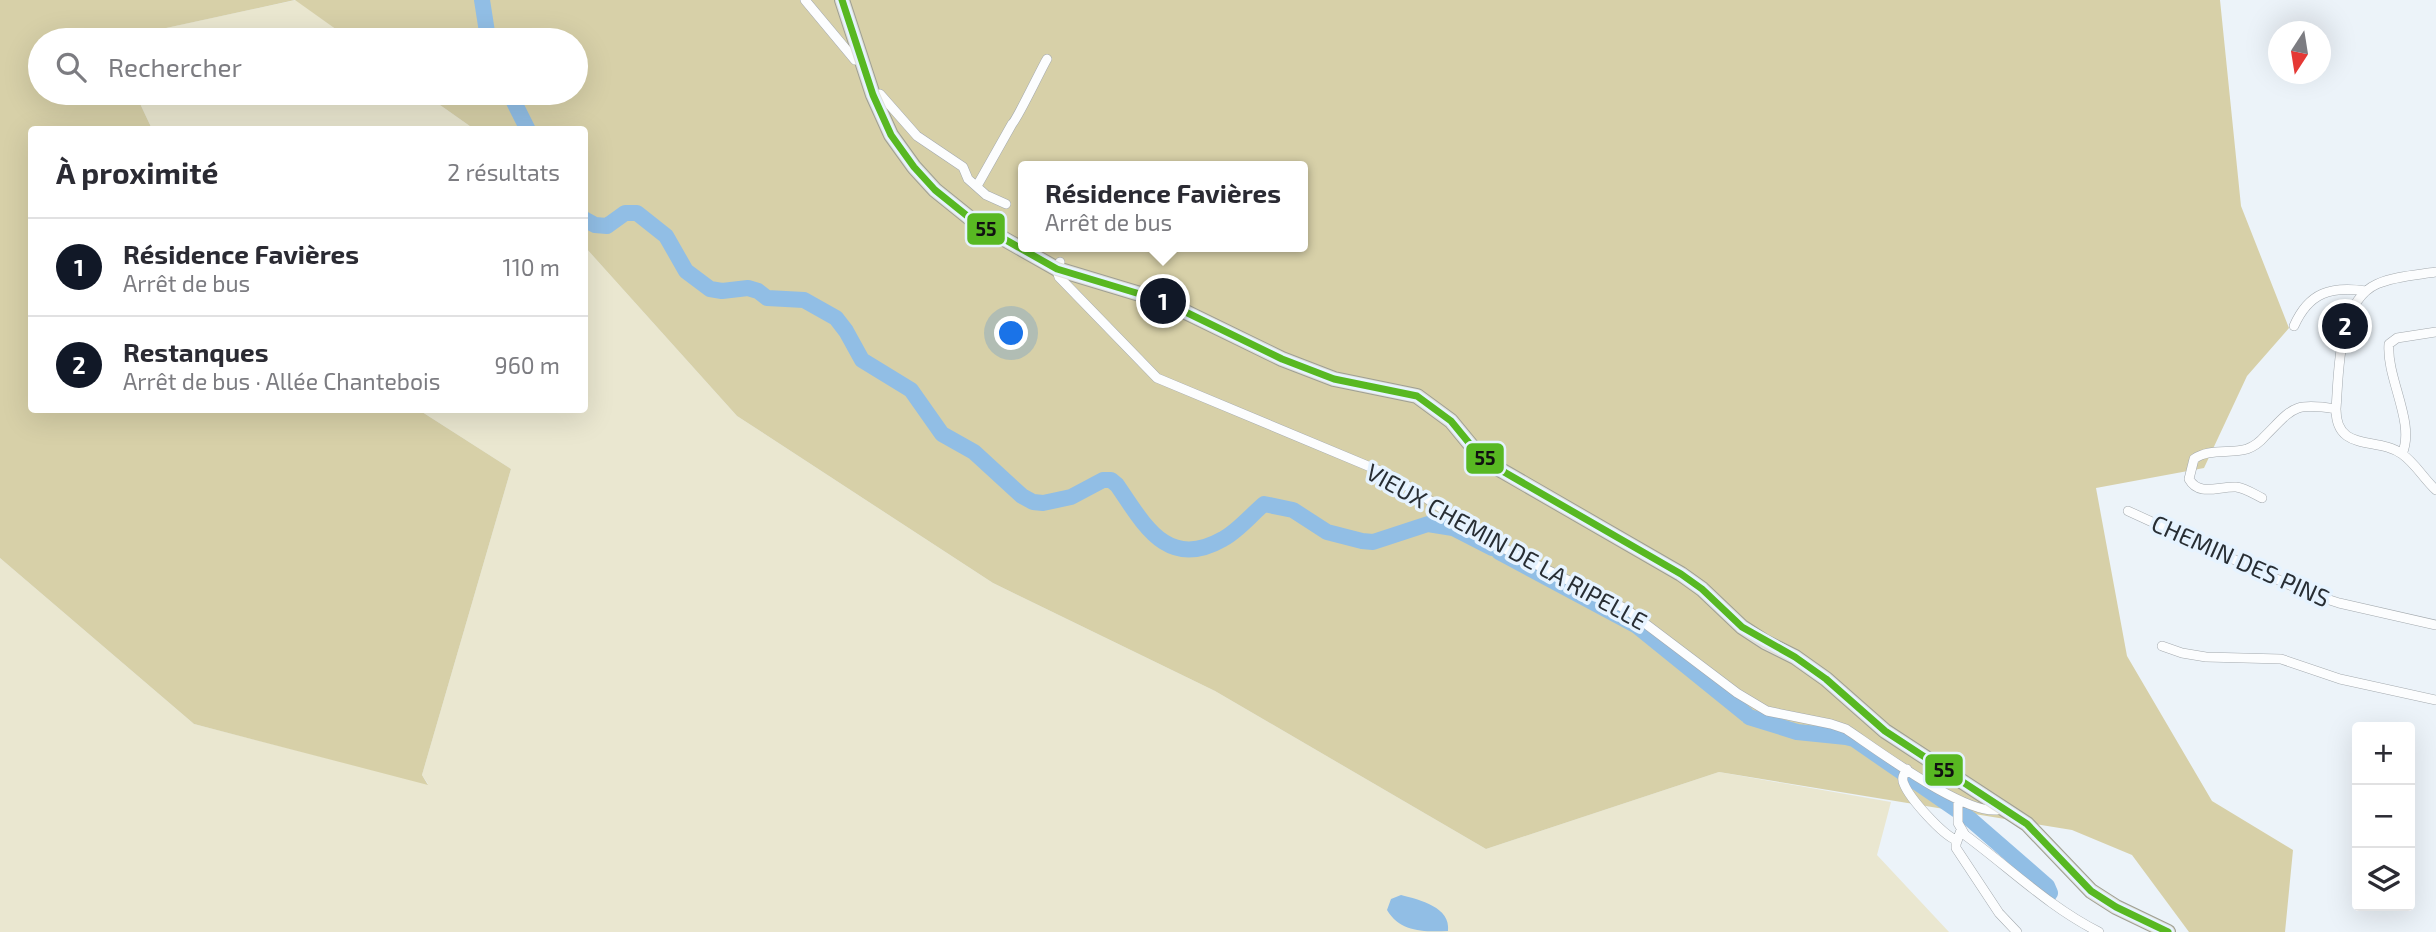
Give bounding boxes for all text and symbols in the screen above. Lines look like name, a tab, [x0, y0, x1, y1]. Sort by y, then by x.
north arrow	[2268, 21, 2331, 84]
search box	[28, 28, 588, 105]
icon: search	[52, 48, 90, 86]
text: Rechercher	[108, 51, 242, 82]
text: À proximité	[56, 154, 218, 190]
text: 2 résultats	[447, 158, 560, 186]
popup	[1018, 161, 1308, 252]
text: Résidence Favières	[1045, 177, 1281, 208]
text: Arrêt de bus	[1045, 208, 1172, 236]
line badge: 55	[966, 212, 1006, 246]
text: 55	[976, 217, 996, 240]
text: Résidence Favières	[123, 238, 359, 269]
text: 1	[74, 253, 84, 281]
text: 110 m	[503, 253, 560, 281]
text: Arrêt de bus	[123, 269, 250, 297]
pin: 1	[1140, 275, 1186, 327]
pin: 2	[2322, 300, 2368, 352]
your location	[994, 316, 1028, 350]
text: Restanques	[123, 336, 269, 367]
text: 2	[72, 351, 86, 379]
text: 960 m	[495, 351, 560, 379]
text: Arrêt de bus · Allée Chantebois	[123, 367, 440, 395]
line badge: 55	[1465, 442, 1505, 475]
text: 55	[1475, 446, 1495, 469]
street label: VIEUX CHEMIN DE LA RIPELLE	[1362, 457, 1652, 635]
street label: CHEMIN DES PINS	[2147, 508, 2335, 612]
map controls	[2352, 722, 2415, 911]
button: +	[2352, 722, 2415, 785]
line badge: 55	[1924, 753, 1964, 787]
text: 55	[1934, 758, 1954, 781]
button: −	[2352, 785, 2415, 848]
button: layers	[2352, 848, 2415, 911]

